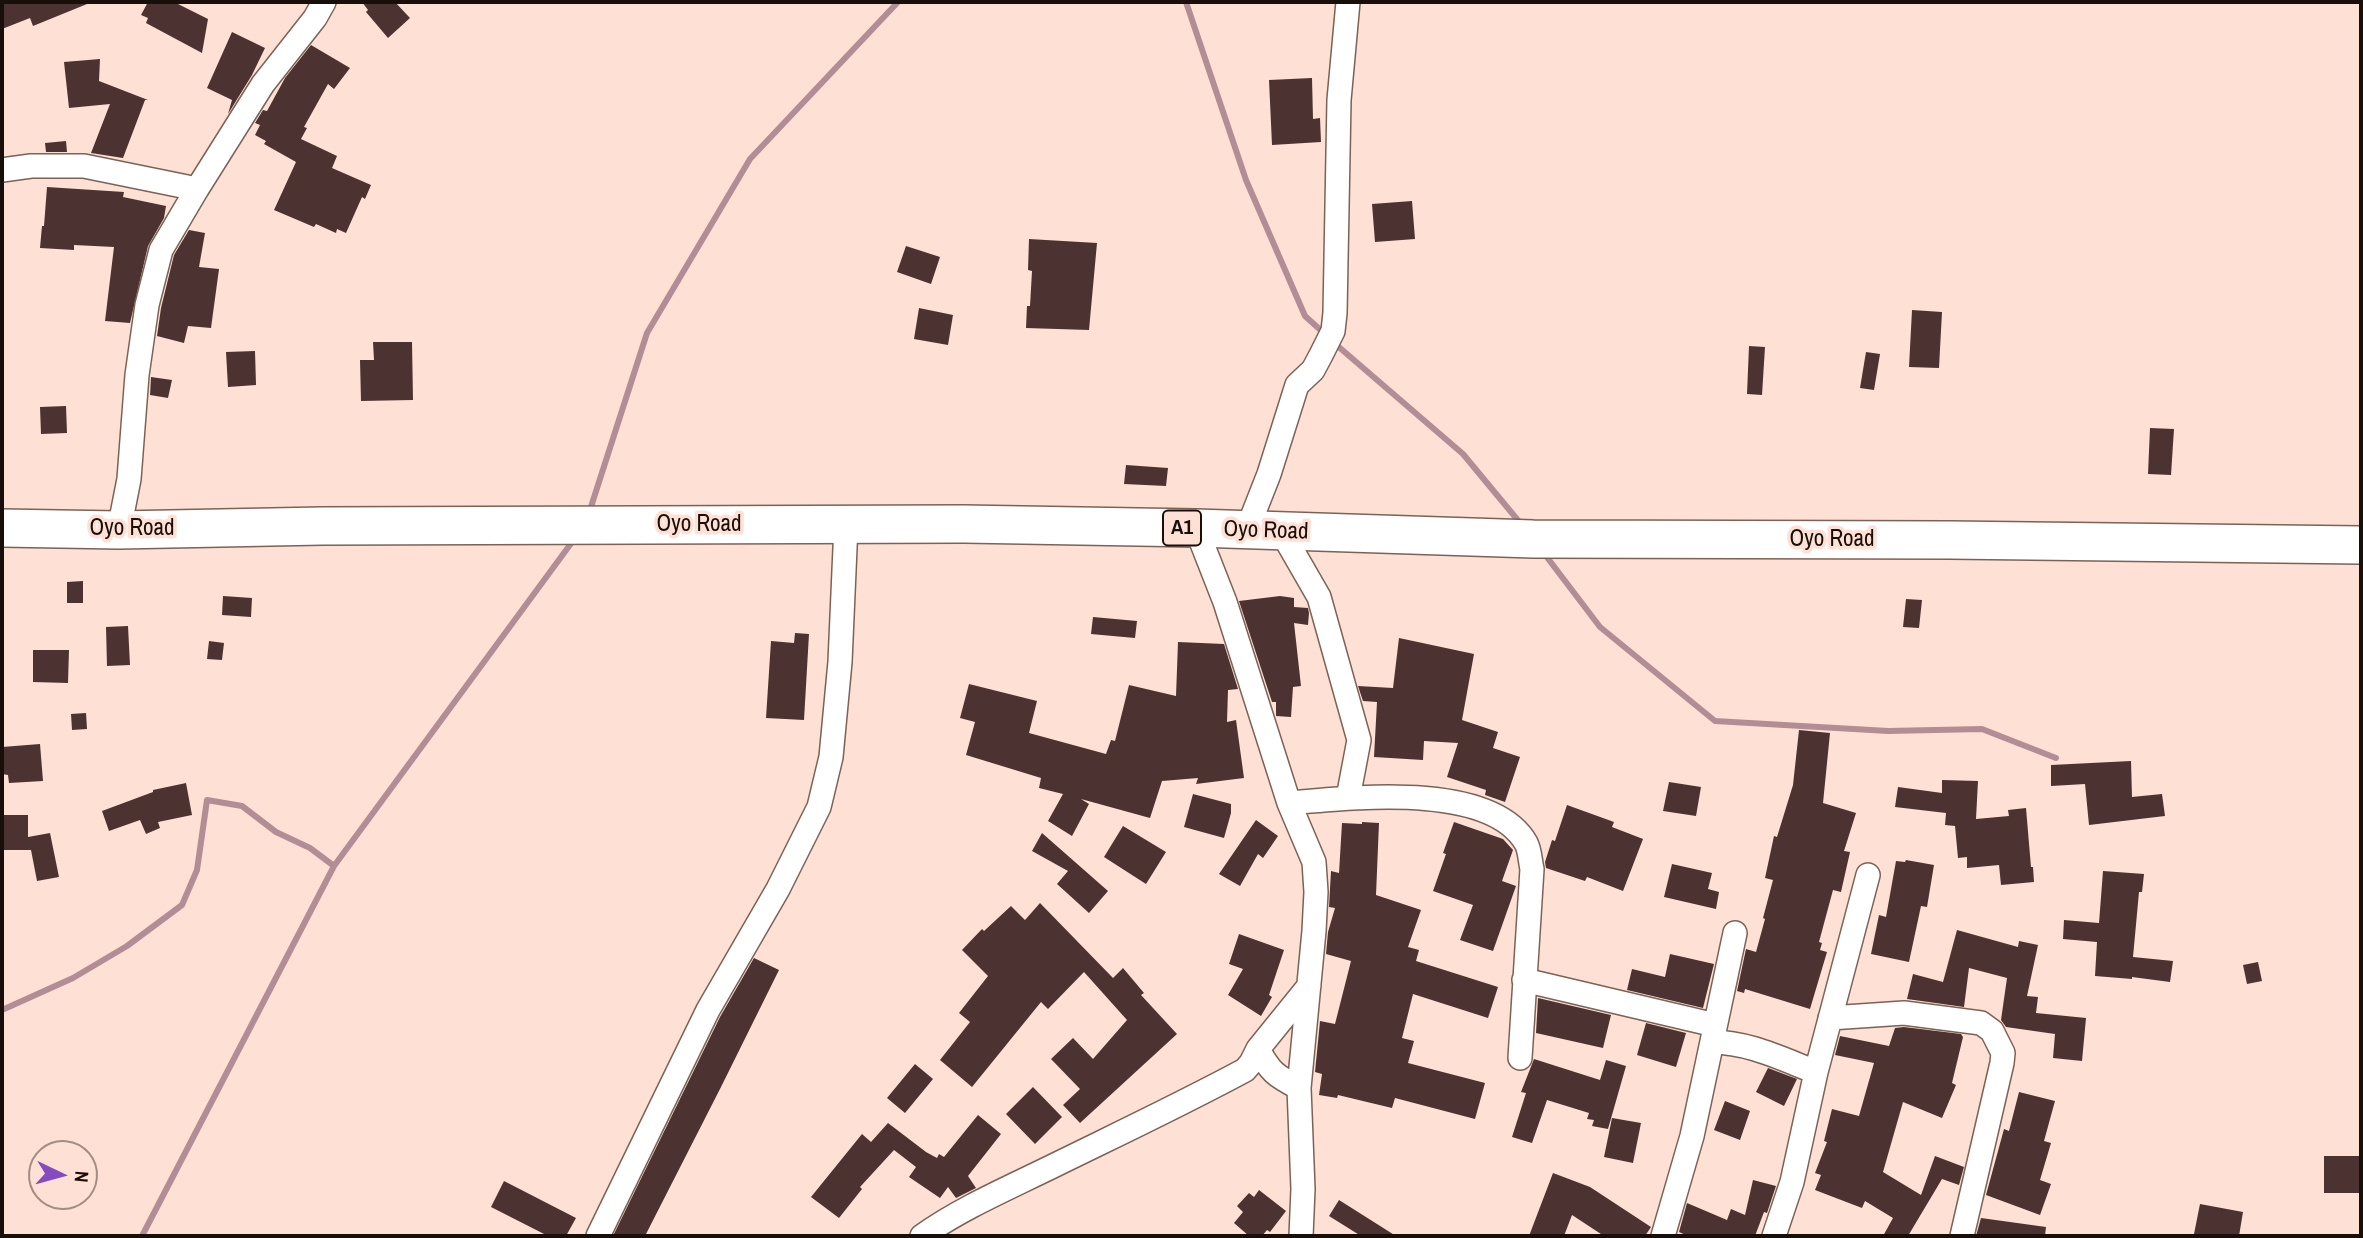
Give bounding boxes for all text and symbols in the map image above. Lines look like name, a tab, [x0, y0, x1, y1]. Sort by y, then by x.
road number: A1	[1163, 510, 1201, 546]
street label: Oyo Road	[657, 511, 741, 539]
street label: Oyo Road	[90, 515, 174, 543]
street label: Oyo Road	[1223, 516, 1309, 546]
street label: Oyo Road	[1790, 526, 1874, 554]
north arrow	[28, 1140, 98, 1210]
text: N	[68, 1170, 95, 1183]

